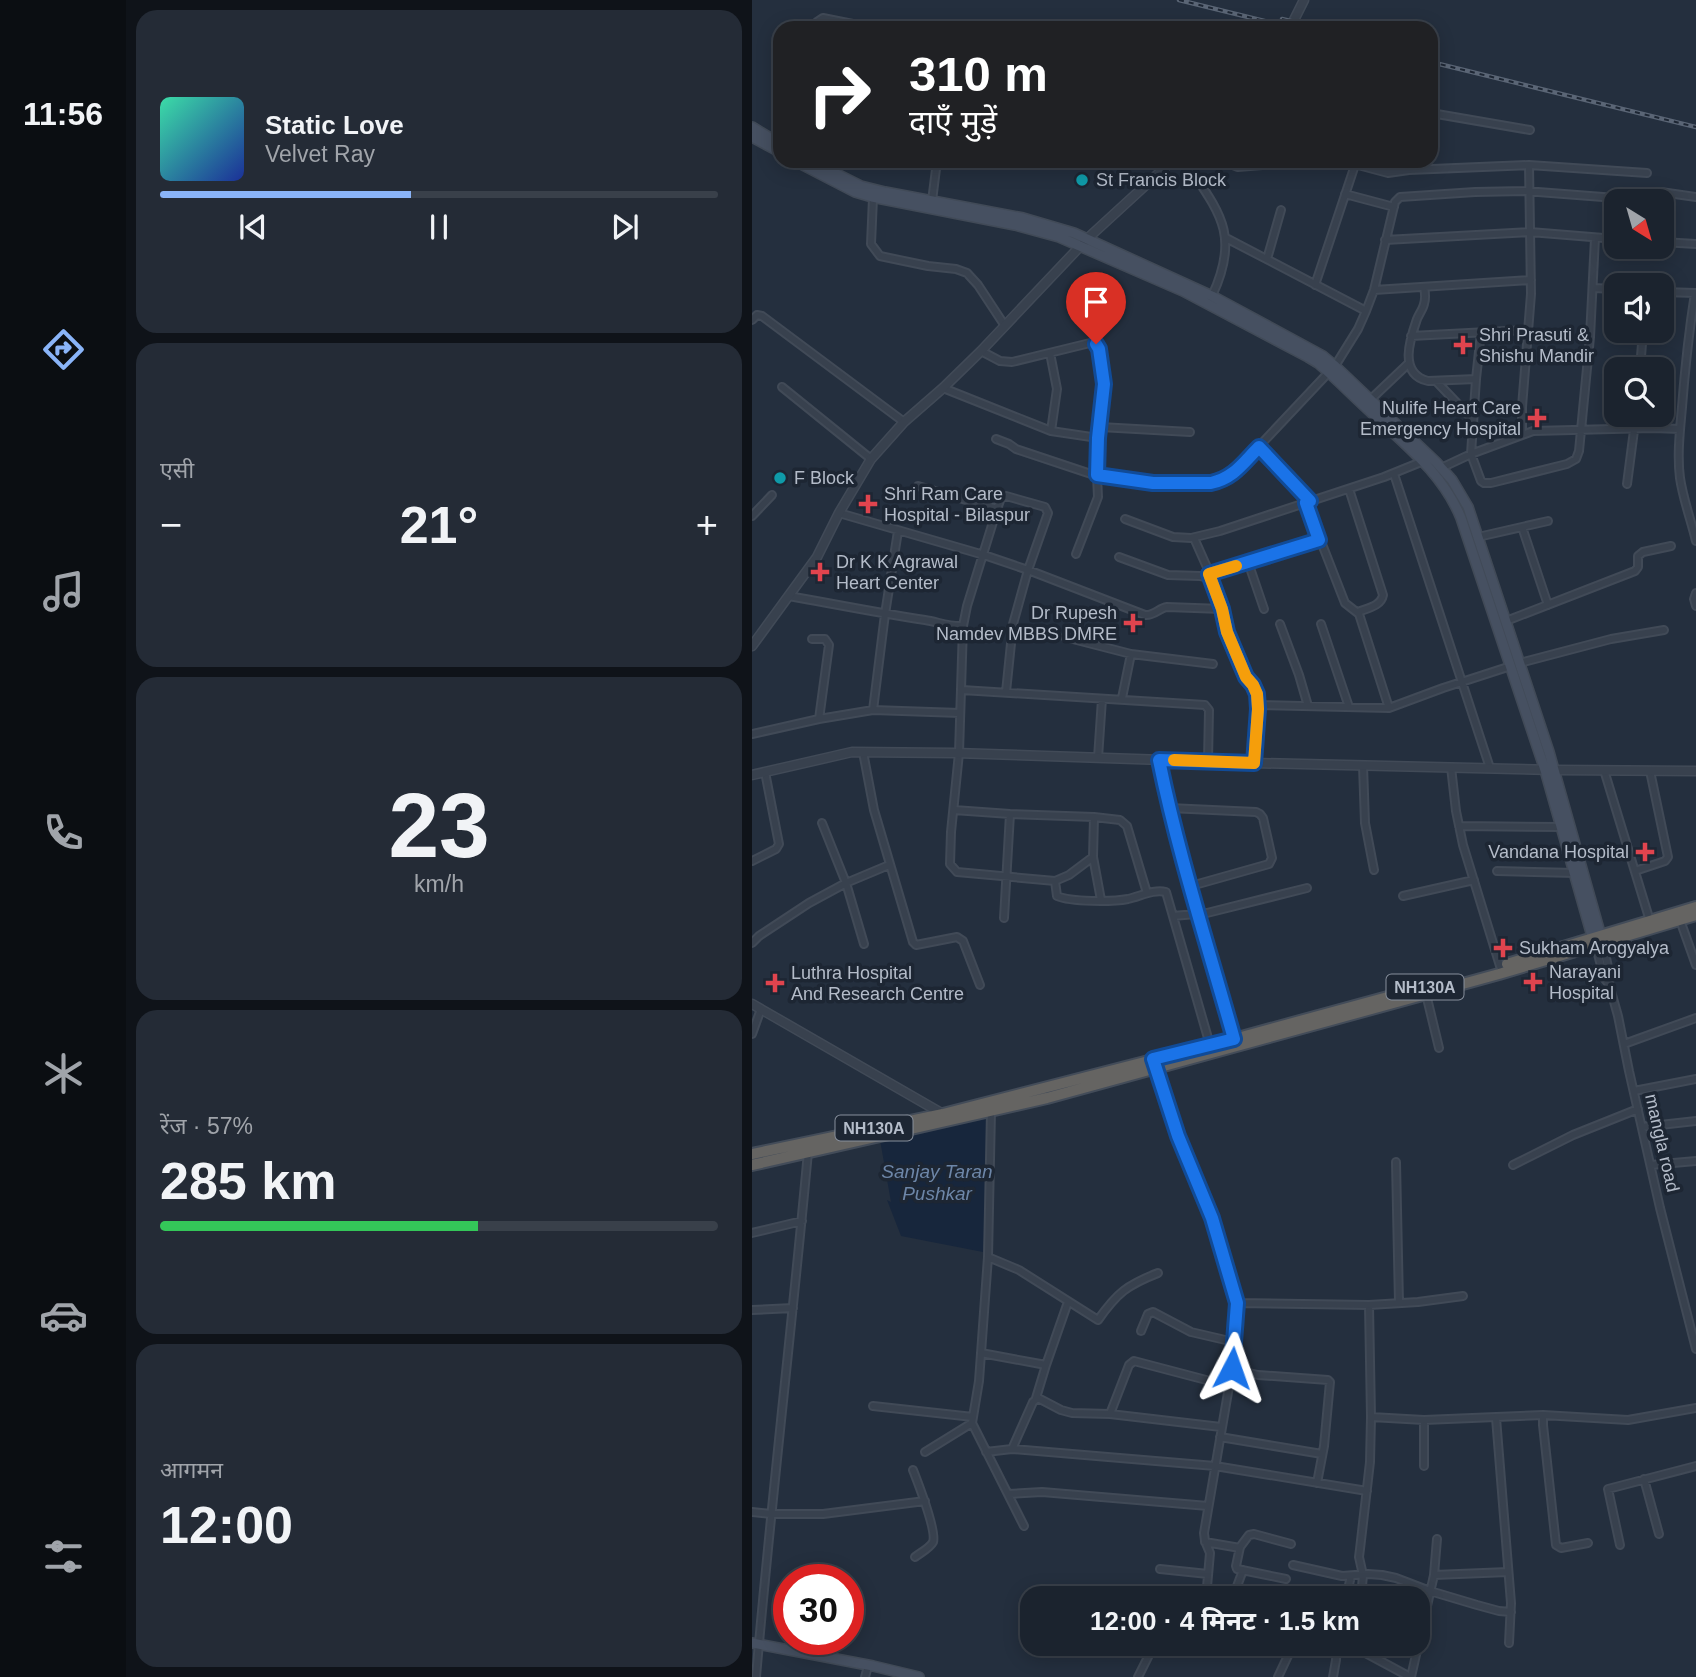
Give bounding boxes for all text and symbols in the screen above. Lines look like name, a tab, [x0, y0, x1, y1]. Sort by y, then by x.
text: 310 m	[909, 47, 1048, 101]
icon: right	[794, 49, 885, 140]
text: 11:56	[23, 96, 103, 132]
text: दाएँ मुड़ें	[909, 104, 997, 140]
text: Static Love	[265, 110, 404, 140]
text: Velvet Ray	[265, 141, 375, 167]
place label: St Francis Block	[1096, 170, 1227, 190]
marker: St Francis Block	[1074, 172, 1090, 188]
north arrow	[1604, 189, 1674, 259]
map controls	[1604, 189, 1674, 427]
icon: previous	[234, 208, 272, 246]
icon: pause	[420, 208, 458, 246]
icon: next	[606, 208, 644, 246]
pin	[1066, 272, 1126, 344]
button: sound	[1604, 273, 1674, 343]
icon: arrive	[1077, 283, 1115, 321]
icon: directions	[39, 325, 88, 374]
place label: Shri Prasuti & Shishu Mandir	[1479, 325, 1594, 366]
marker: Shri Prasuti & Shishu Mandir	[1453, 335, 1473, 355]
button: search	[1604, 357, 1674, 427]
place label: Nulife Heart Care Emergency Hospital	[1360, 398, 1521, 439]
marker: Nulife Heart Care Emergency Hospital	[1527, 408, 1547, 428]
text: एसी	[160, 457, 194, 483]
place label: F Block	[794, 468, 855, 488]
marker: F Block	[772, 470, 788, 486]
place label: Shri Ram Care Hospital - Bilaspur	[884, 484, 1030, 525]
marker: Shri Ram Care Hospital - Bilaspur	[858, 494, 878, 514]
text: 21°	[400, 496, 478, 554]
text: −	[160, 504, 182, 546]
text: +	[696, 504, 718, 546]
place label: Dr K K Agrawal Heart Center	[836, 552, 958, 593]
marker: Dr K K Agrawal Heart Center	[810, 562, 830, 582]
icon: music	[39, 567, 88, 616]
place label: Dr Rupesh Namdev MBBS DMRE	[936, 603, 1117, 644]
marker: Dr Rupesh Namdev MBBS DMRE	[1123, 613, 1143, 633]
text: 23	[388, 775, 490, 876]
icon: phone	[39, 808, 88, 857]
place label: Vandana Hospital	[1488, 842, 1629, 862]
marker: Vandana Hospital	[1635, 842, 1655, 862]
text: km/h	[414, 871, 464, 897]
marker: Sukham Arogyalya	[1493, 938, 1513, 958]
place label: Sukham Arogyalya	[1519, 938, 1670, 958]
place label: Narayani Hospital	[1549, 962, 1621, 1003]
place label: Luthra Hospital And Research Centre	[791, 963, 964, 1004]
marker: Narayani Hospital	[1523, 972, 1543, 992]
marker: Luthra Hospital And Research Centre	[765, 973, 785, 993]
road number: NH130A	[1386, 974, 1464, 1000]
icon: climate	[39, 1049, 88, 1098]
street label: mangla road	[1641, 1092, 1683, 1194]
text: रेंज · 57%	[160, 1113, 253, 1139]
road number: NH130A	[835, 1116, 912, 1140]
text: 285 km	[160, 1152, 336, 1210]
water label: Sanjay Taran Pushkar	[881, 1161, 993, 1204]
icon: car	[39, 1291, 88, 1340]
position arrow	[1195, 1331, 1269, 1405]
text: आगमन	[160, 1457, 223, 1483]
text: 12:00	[160, 1496, 293, 1554]
icon: filters	[39, 1532, 88, 1581]
speed limit sign: 30	[773, 1564, 864, 1655]
text: 12:00 · 4 मिनट · 1.5 km	[1090, 1606, 1360, 1636]

